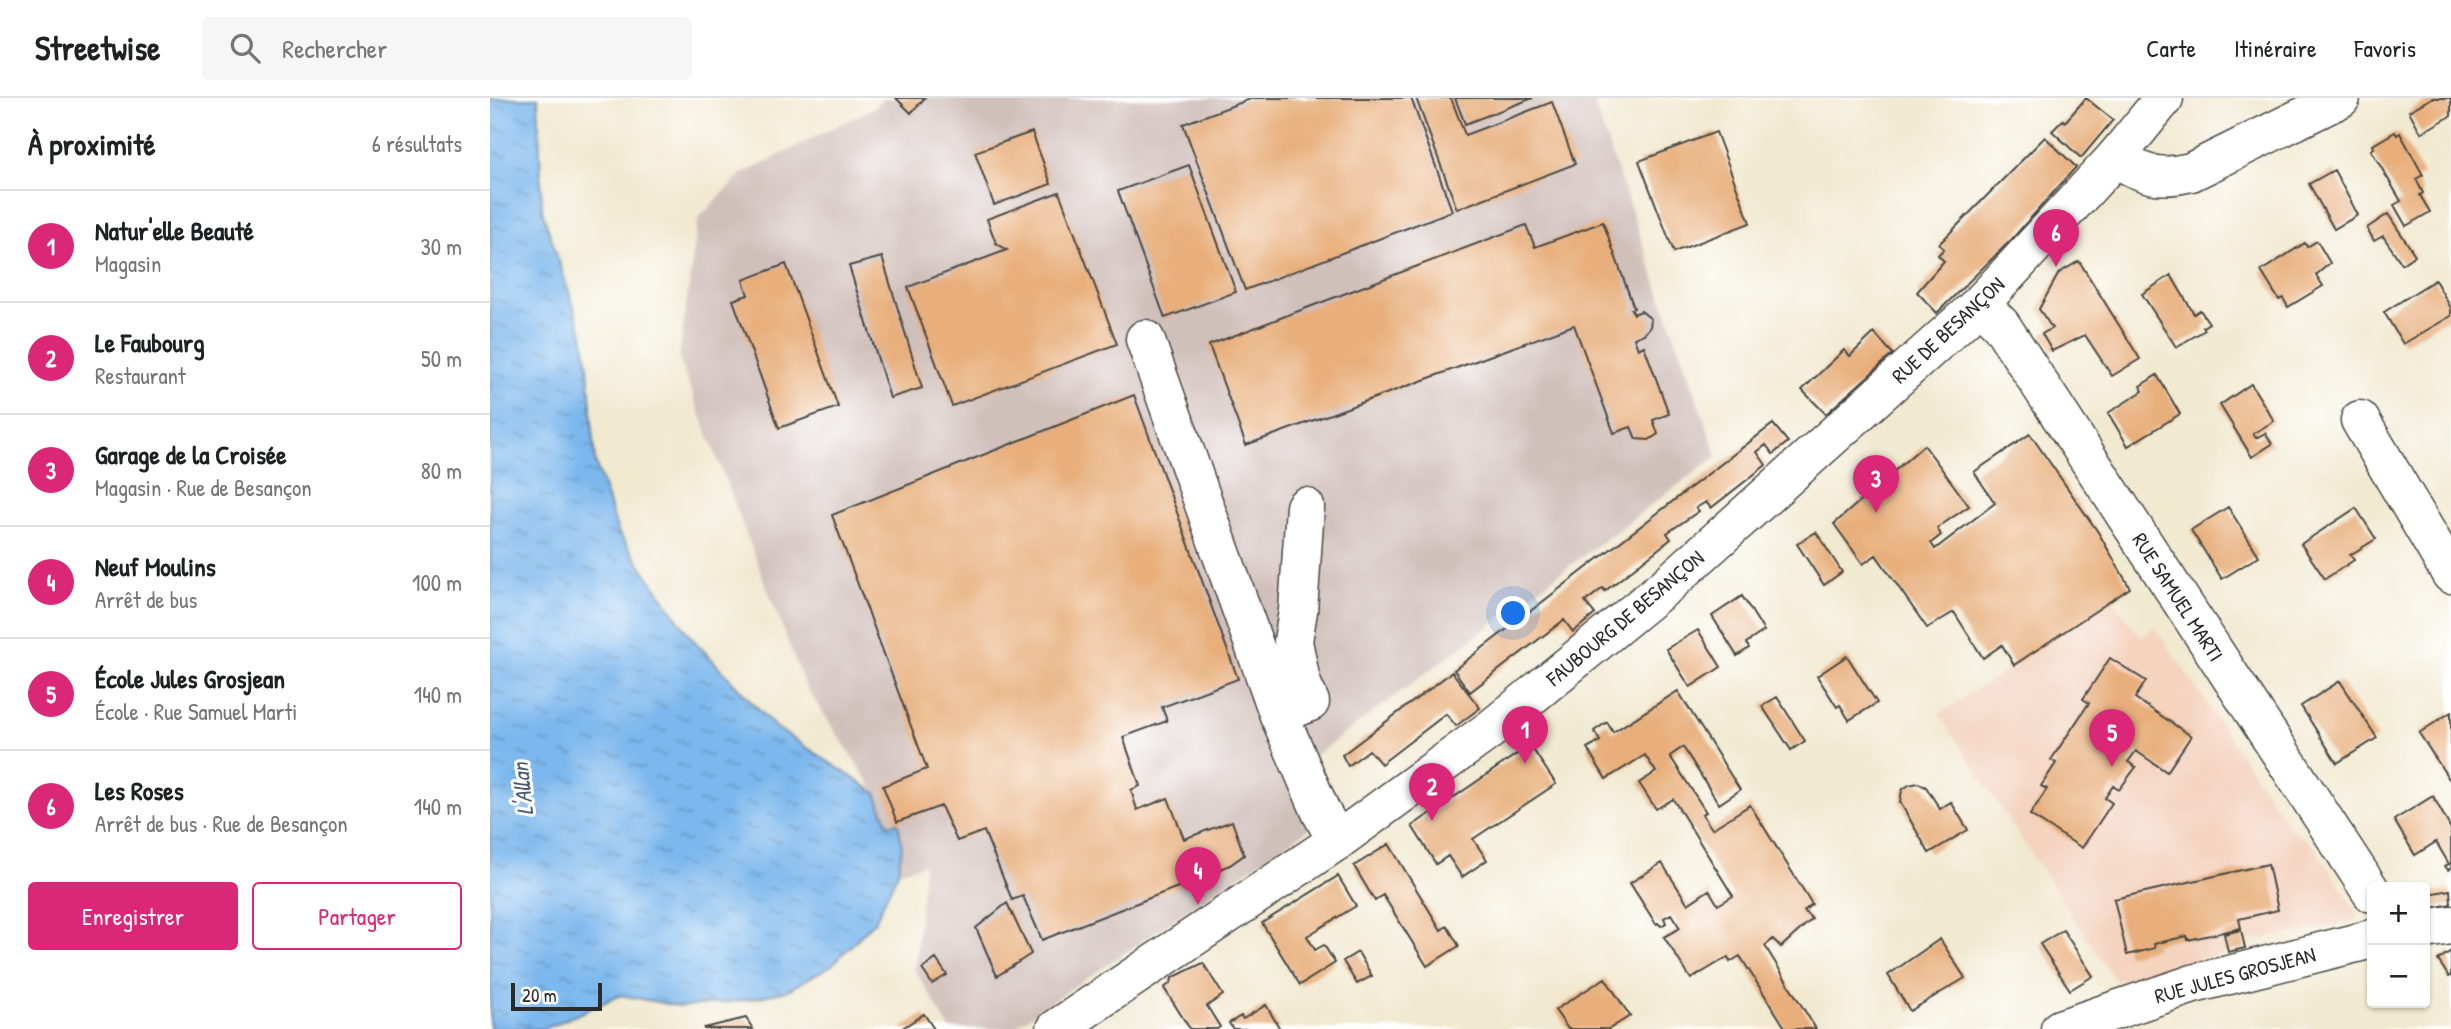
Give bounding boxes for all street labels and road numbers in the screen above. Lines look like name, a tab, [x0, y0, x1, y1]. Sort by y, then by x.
street label: RUE DE BESANÇON	[1885, 270, 2011, 390]
street label: RUE SAMUEL MARTI	[2126, 527, 2230, 667]
street label: FAUBOURG DE BESANÇON	[1539, 543, 1710, 693]
street label: RUE JULES GROSJEAN	[2151, 940, 2319, 1010]

